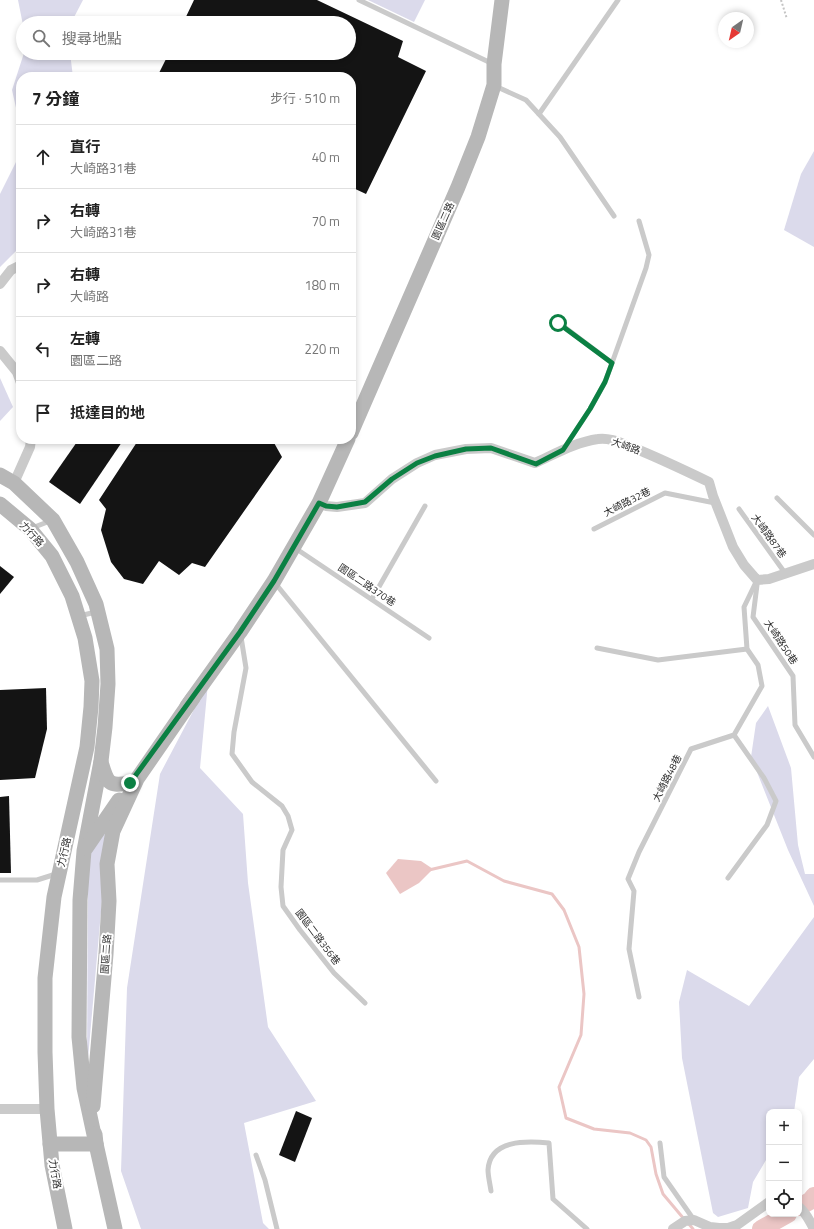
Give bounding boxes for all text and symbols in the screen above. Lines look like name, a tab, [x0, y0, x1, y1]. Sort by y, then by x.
north arrow	[718, 12, 754, 48]
search box	[16, 16, 356, 60]
icon: search	[30, 27, 52, 49]
text: 搜尋地點	[62, 27, 122, 50]
text: 7 分鐘	[32, 86, 79, 112]
text: 步行 · 510 m	[270, 88, 340, 108]
text: 直行	[70, 135, 100, 158]
icon: ahead	[32, 146, 54, 168]
text: 40 m	[312, 147, 340, 167]
text: 大崎路31巷	[70, 158, 137, 178]
text: 右轉	[70, 199, 100, 222]
street label: 園區二路	[428, 200, 458, 242]
icon: right	[32, 210, 54, 232]
text: 70 m	[312, 211, 340, 231]
text: 大崎路31巷	[70, 222, 137, 242]
text: 右轉	[70, 263, 100, 286]
icon: right	[32, 274, 54, 296]
text: 180 m	[304, 275, 340, 295]
text: 大崎路	[70, 286, 109, 306]
route start	[549, 314, 567, 332]
text: 左轉	[70, 327, 100, 350]
icon: left	[32, 338, 54, 360]
text: 220 m	[304, 339, 340, 359]
text: 園區二路	[70, 350, 122, 370]
text: 抵達目的地	[70, 401, 145, 424]
icon: arrive	[32, 402, 54, 424]
street label: 大崎路	[609, 434, 643, 458]
street label: 大崎路32巷	[601, 484, 653, 520]
street label: 大崎路87巷	[748, 511, 790, 561]
street label: 力行路	[16, 518, 48, 550]
street label: 園區二路370巷	[335, 560, 399, 610]
street label: 大崎路50巷	[760, 617, 802, 667]
street label: 大崎路48巷	[649, 752, 685, 804]
route end	[121, 774, 139, 792]
street label: 力行路	[53, 836, 75, 868]
street label: 園區二路356巷	[292, 906, 344, 968]
street label: 園區二路	[97, 934, 115, 974]
map controls	[766, 1109, 802, 1217]
button: +	[766, 1109, 802, 1145]
button: −	[766, 1145, 802, 1181]
street label: 力行路	[45, 1158, 65, 1190]
button: locate	[766, 1181, 802, 1217]

